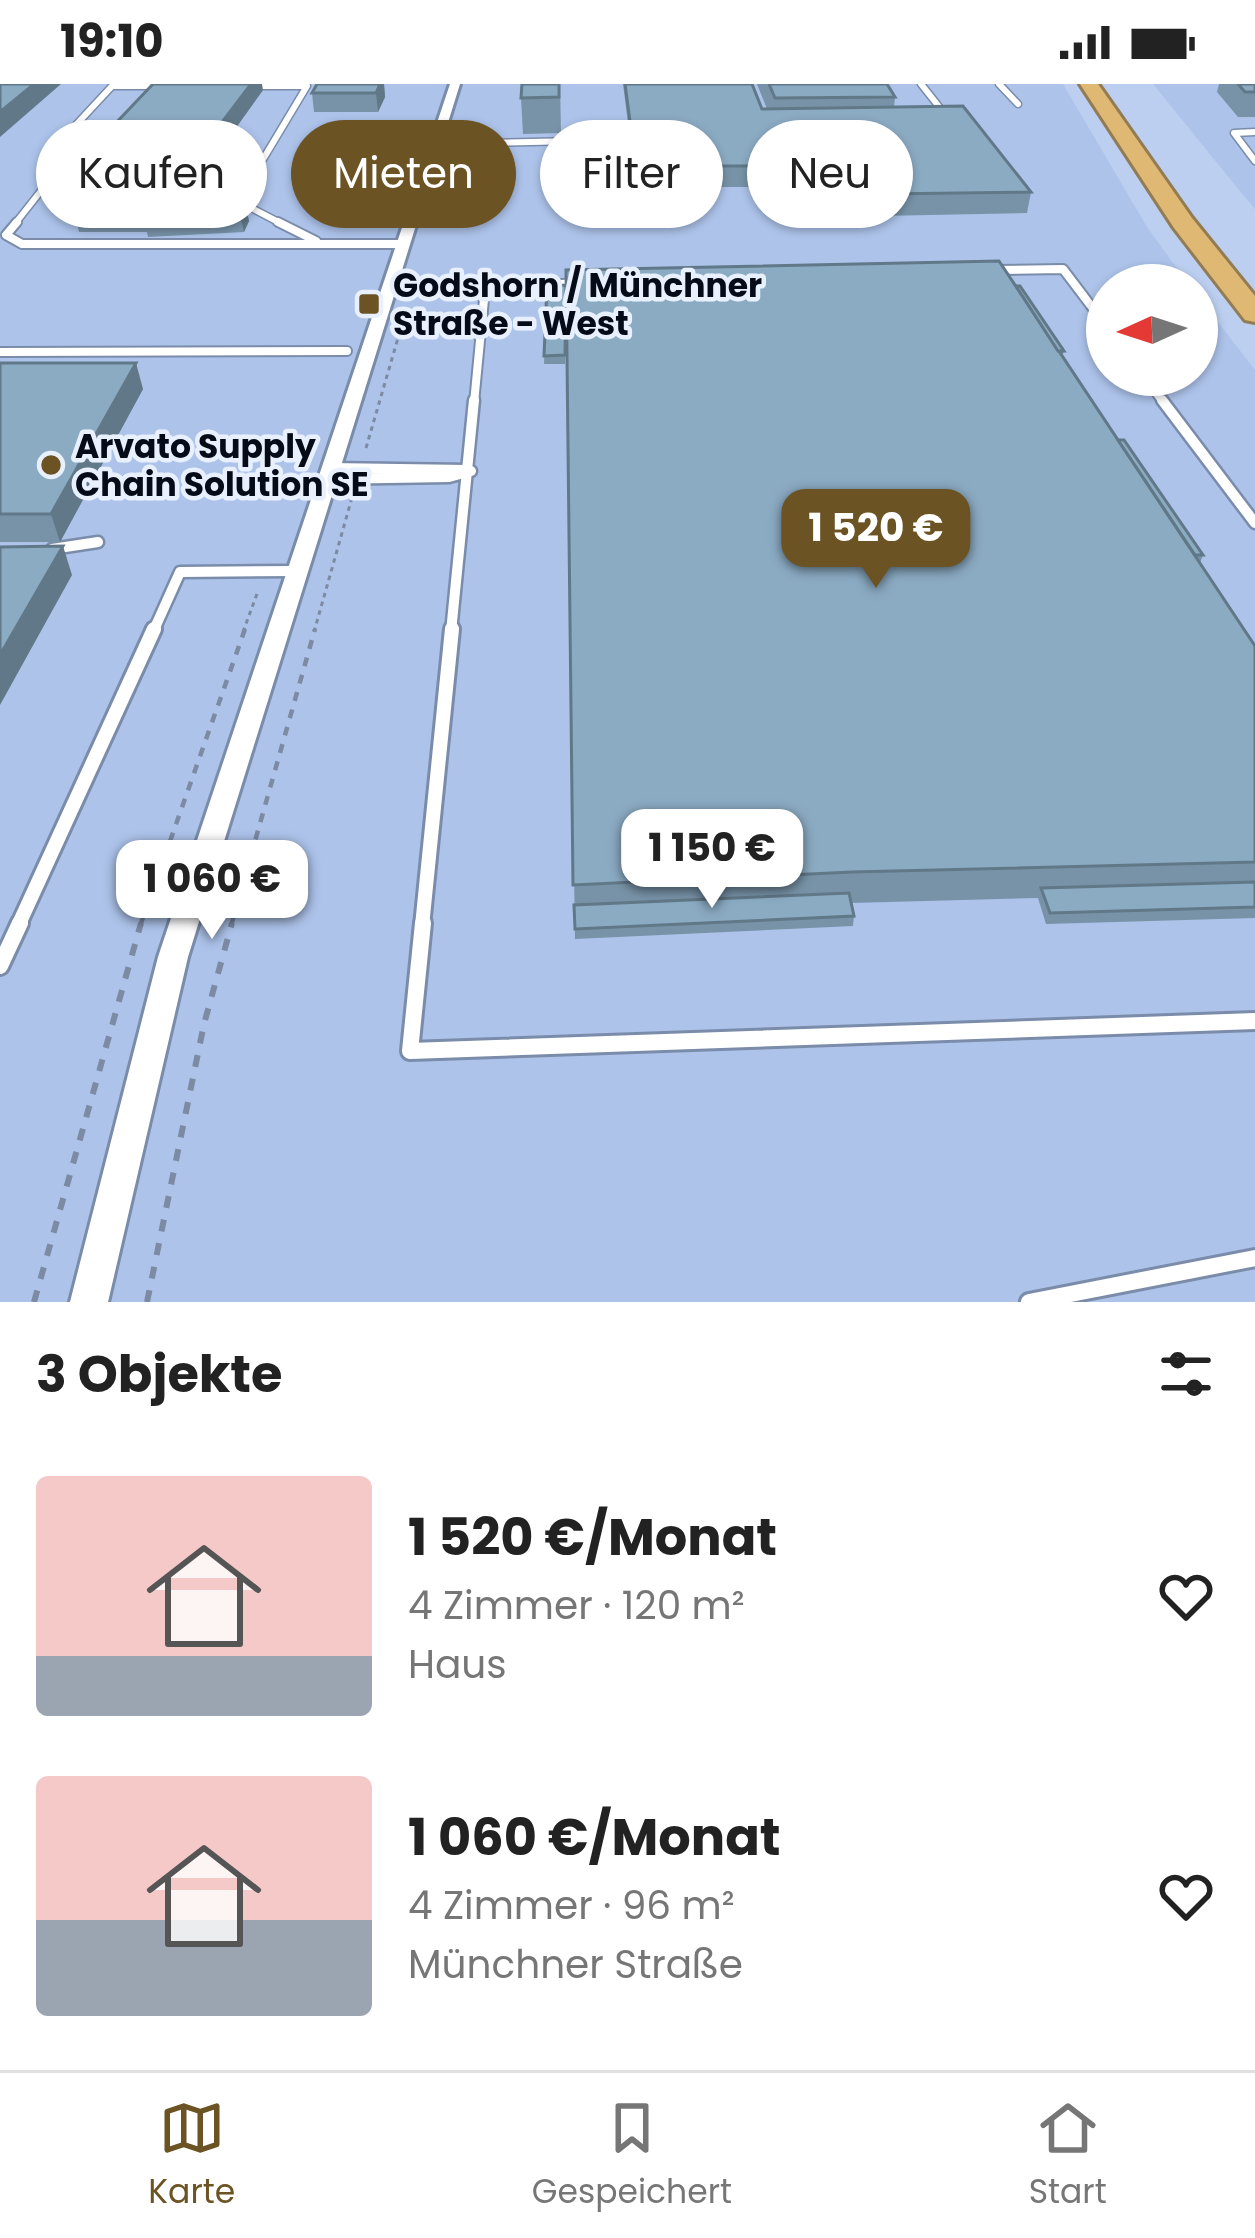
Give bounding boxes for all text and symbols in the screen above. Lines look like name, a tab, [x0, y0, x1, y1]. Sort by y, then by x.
text: 19:10	[60, 10, 164, 73]
chip: Kaufen	[36, 120, 267, 228]
chip: Mieten	[291, 120, 516, 228]
chip: Filter	[540, 120, 723, 228]
chip: Neu	[747, 120, 913, 228]
place label: Godshorn / Münchner Straße - West	[393, 262, 762, 347]
north arrow	[1086, 264, 1218, 396]
map controls	[1086, 264, 1218, 396]
marker: Godshorn / Münchner Straße - West	[356, 291, 382, 317]
place label: Arvato Supply Chain Solution SE	[75, 423, 369, 508]
marker: Arvato Supply Chain Solution SE	[38, 452, 64, 478]
pin: 1 520 €	[765, 489, 987, 591]
text: 1 520 €	[808, 500, 944, 555]
pin: 1 150 €	[601, 809, 823, 911]
text: 1 150 €	[648, 820, 776, 875]
pin: 1 060 €	[101, 840, 323, 942]
text: 1 060 €	[143, 851, 281, 906]
text: 3 Objekte	[36, 1338, 282, 1410]
icon: filters	[1153, 1341, 1219, 1407]
text: 1 520 €/Monat	[408, 1501, 777, 1573]
icon: home	[132, 1524, 276, 1668]
icon: heart	[1153, 1563, 1219, 1629]
text: 4 Zimmer · 120 m²	[408, 1578, 745, 1633]
text: Haus	[408, 1637, 507, 1692]
text: 1 060 €/Monat	[408, 1801, 781, 1873]
icon: home	[132, 1824, 276, 1968]
icon: heart	[1153, 1863, 1219, 1929]
text: 4 Zimmer · 96 m²	[408, 1878, 735, 1933]
text: Münchner Straße	[408, 1937, 743, 1992]
tab: Karte	[148, 2095, 235, 2217]
tab: Gespeichert	[532, 2095, 732, 2217]
tab: Start	[1029, 2095, 1107, 2217]

